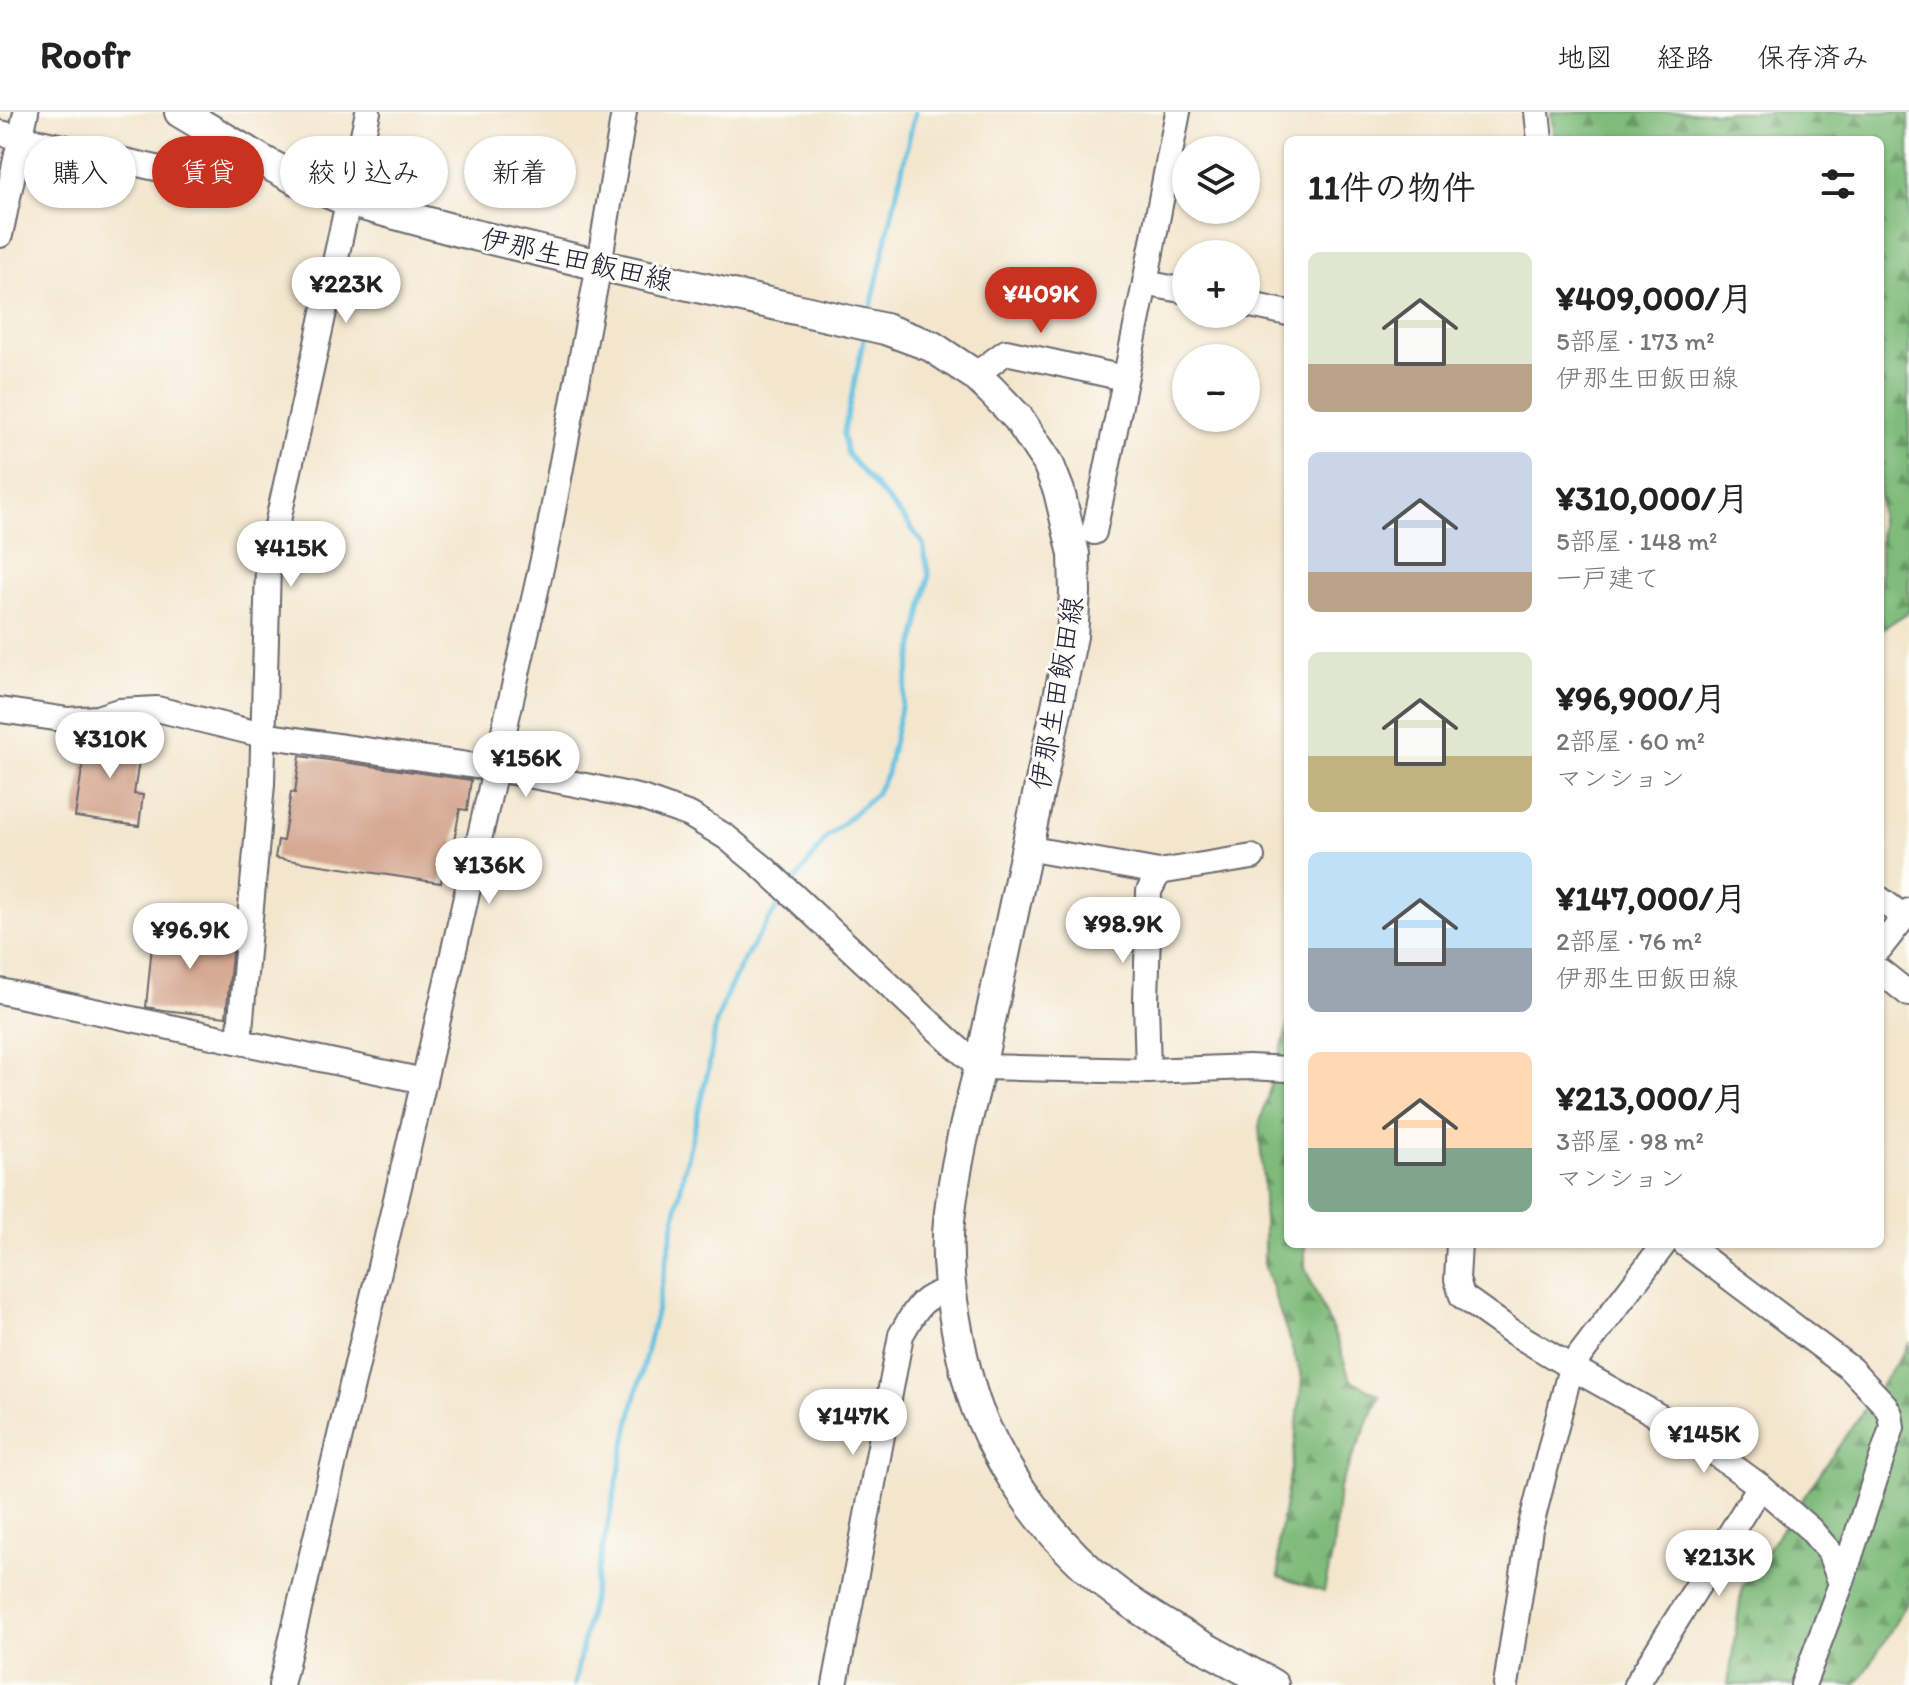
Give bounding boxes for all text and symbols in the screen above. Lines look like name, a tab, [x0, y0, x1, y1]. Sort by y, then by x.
text: Roofr	[40, 32, 130, 78]
text: 地図	[1557, 40, 1613, 74]
text: 経路	[1657, 40, 1713, 74]
text: 保存済み	[1757, 40, 1869, 74]
chip: 購入	[24, 136, 136, 208]
chip: 賃貸	[152, 136, 264, 208]
chip: 絞り込み	[280, 136, 448, 208]
chip: 新着	[464, 136, 576, 208]
map controls	[1172, 136, 1260, 432]
button: layers	[1172, 136, 1260, 224]
icon: filters	[1816, 162, 1860, 206]
text: 11件の物件	[1308, 167, 1476, 208]
street label: 伊那生田飯田線	[478, 220, 676, 298]
button: +	[1172, 240, 1260, 328]
pin: ¥223K	[290, 257, 402, 325]
text: ¥223K	[310, 267, 382, 299]
pin: ¥409K	[985, 267, 1097, 335]
text: ¥409K	[1003, 277, 1079, 309]
text: ¥409,000/月	[1556, 278, 1753, 319]
icon: home	[1372, 284, 1468, 380]
text: 5部屋 · 173 m²	[1556, 325, 1715, 357]
button: −	[1172, 344, 1260, 432]
text: 伊那生田飯田線	[1556, 362, 1738, 394]
text: ¥310,000/月	[1556, 478, 1750, 519]
icon: home	[1372, 484, 1468, 580]
pin: ¥415K	[235, 521, 347, 589]
text: 5部屋 · 148 m²	[1556, 525, 1717, 557]
text: ¥415K	[255, 531, 327, 563]
text: 一戸建て	[1556, 562, 1660, 594]
street label: 伊那生田飯田線	[1022, 594, 1090, 792]
text: ¥96,900/月	[1556, 678, 1727, 719]
icon: home	[1372, 684, 1468, 780]
pin: ¥310K	[54, 712, 166, 780]
text: ¥310K	[73, 722, 147, 754]
text: 2部屋 · 60 m²	[1556, 725, 1705, 757]
pin: ¥156K	[470, 731, 582, 799]
text: ¥156K	[491, 741, 561, 773]
text: マンション	[1556, 762, 1685, 794]
pin: ¥136K	[433, 838, 545, 906]
text: ¥136K	[453, 848, 525, 880]
text: ¥147,000/月	[1556, 878, 1747, 919]
icon: home	[1372, 884, 1468, 980]
pin: ¥98.9K	[1058, 897, 1188, 965]
pin: ¥96.9K	[125, 903, 255, 971]
text: ¥98.9K	[1083, 907, 1163, 939]
text: ¥96.9K	[151, 913, 229, 945]
text: 2部屋 · 76 m²	[1556, 925, 1702, 957]
text: 伊那生田飯田線	[1556, 962, 1738, 994]
text: ¥213,000/月	[1556, 1078, 1746, 1119]
icon: home	[1372, 1084, 1468, 1180]
text: 3部屋 · 98 m²	[1556, 1125, 1704, 1157]
text: マンション	[1556, 1162, 1685, 1194]
pin: ¥147K	[797, 1389, 909, 1457]
text: ¥147K	[817, 1399, 889, 1431]
pin: ¥145K	[1648, 1407, 1760, 1475]
text: ¥145K	[1668, 1417, 1740, 1449]
pin: ¥213K	[1663, 1530, 1775, 1598]
text: ¥213K	[1683, 1540, 1755, 1572]

